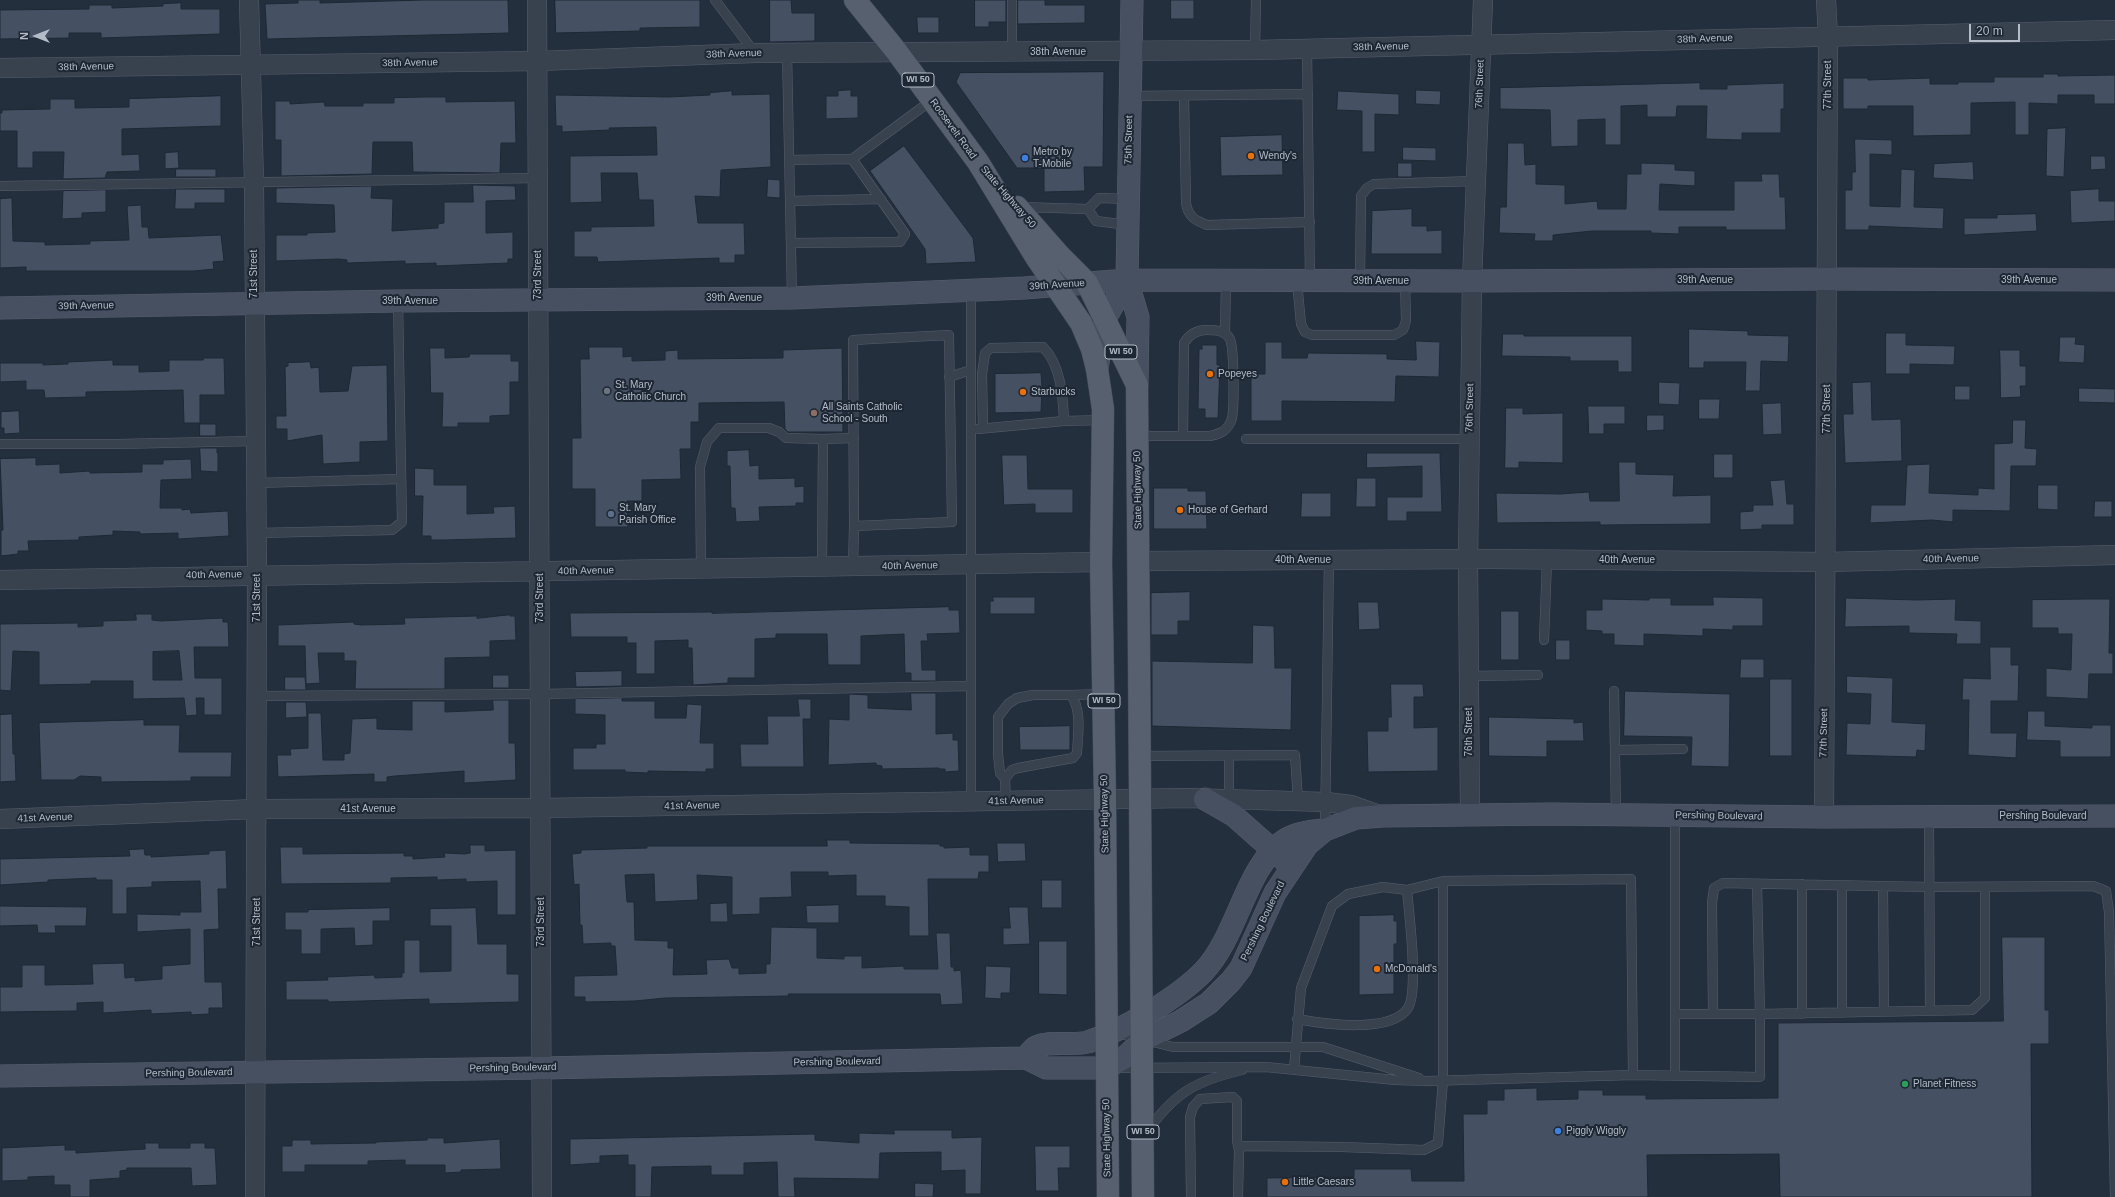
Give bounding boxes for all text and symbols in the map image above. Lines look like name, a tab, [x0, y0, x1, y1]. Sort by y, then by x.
north arrow	[16, 16, 56, 56]
scale bar	[1971, 16, 2022, 42]
text: 20 m	[1976, 24, 2003, 38]
text: N	[18, 32, 30, 40]
street label: 38th Avenue	[1677, 32, 1733, 46]
street label: 38th Avenue	[1353, 41, 1409, 53]
street label: 38th Avenue	[1030, 46, 1086, 58]
street label: 38th Avenue	[706, 47, 762, 61]
street label: 38th Avenue	[382, 57, 438, 69]
street label: 76th Street	[1473, 59, 1487, 109]
street label: 38th Avenue	[58, 61, 114, 73]
street label: 77th Street	[1822, 61, 1834, 109]
road number: WI 50	[902, 73, 934, 87]
street label: Roosevelt Road	[927, 97, 979, 161]
street label: 75th Street	[1123, 115, 1135, 165]
place label: Metro by T-Mobile	[1033, 146, 1072, 170]
place label: Wendy's	[1259, 150, 1297, 162]
marker: Wendy's	[1246, 151, 1256, 161]
marker: Metro by T-Mobile	[1020, 153, 1030, 163]
street label: State Highway 50	[978, 163, 1038, 231]
street label: 71st Street	[248, 250, 260, 298]
street label: 73rd Street	[532, 250, 544, 300]
street label: 39th Avenue	[1677, 274, 1733, 286]
street label: 39th Avenue	[2001, 274, 2057, 286]
street label: 39th Avenue	[1353, 275, 1409, 287]
street label: 39th Avenue	[1029, 277, 1085, 293]
street label: 39th Avenue	[706, 292, 762, 304]
street label: 39th Avenue	[382, 295, 438, 307]
street label: 39th Avenue	[58, 300, 114, 312]
road number: WI 50	[1105, 345, 1137, 359]
place label: Popeyes	[1218, 368, 1257, 380]
marker: Popeyes	[1205, 369, 1215, 379]
place label: St. Mary Catholic Church	[615, 379, 686, 402]
street label: 76th Street	[1464, 383, 1476, 433]
street label: 77th Street	[1821, 385, 1833, 433]
marker: St. Mary Catholic Church	[602, 386, 612, 396]
place label: Starbucks	[1031, 386, 1075, 398]
marker: Starbucks	[1018, 387, 1028, 397]
place label: All Saints Catholic School - South	[822, 401, 903, 424]
marker: All Saints Catholic School - South	[809, 408, 819, 418]
street label: State Highway 50	[1131, 451, 1145, 529]
place label: St. Mary Parish Office	[619, 502, 676, 526]
place label: House of Gerhard	[1188, 504, 1267, 516]
marker: House of Gerhard	[1175, 505, 1185, 515]
marker: St. Mary Parish Office	[606, 509, 616, 519]
street label: 40th Avenue	[1923, 553, 1979, 565]
street label: 40th Avenue	[1275, 554, 1331, 566]
street label: 40th Avenue	[1599, 554, 1655, 566]
street label: 40th Avenue	[882, 560, 938, 572]
street label: 40th Avenue	[558, 565, 614, 577]
street label: 40th Avenue	[186, 569, 242, 581]
street label: 73rd Street	[534, 573, 546, 623]
street label: 71st Street	[251, 574, 263, 622]
road number: WI 50	[1088, 694, 1120, 708]
street label: 76th Street	[1463, 708, 1475, 756]
street label: 77th Street	[1818, 708, 1830, 758]
street label: State Highway 50	[1098, 775, 1112, 853]
street label: 41st Avenue	[988, 795, 1044, 807]
street label: 41st Avenue	[664, 800, 720, 812]
street label: 41st Avenue	[340, 803, 396, 815]
street label: Pershing Boulevard	[1675, 809, 1763, 823]
street label: Pershing Boulevard	[1999, 810, 2087, 822]
street label: 41st Avenue	[17, 811, 73, 825]
street label: Pershing Boulevard	[1238, 879, 1288, 963]
street label: 73rd Street	[535, 897, 547, 947]
street label: 71st Street	[251, 898, 263, 946]
place label: McDonald's	[1385, 963, 1437, 975]
marker: McDonald's	[1372, 964, 1382, 974]
street label: Pershing Boulevard	[793, 1055, 881, 1069]
street label: Pershing Boulevard	[469, 1061, 557, 1075]
street label: Pershing Boulevard	[145, 1066, 233, 1080]
place label: Planet Fitness	[1913, 1078, 1976, 1090]
marker: Planet Fitness	[1900, 1079, 1910, 1089]
street label: State Highway 50	[1100, 1099, 1114, 1177]
road number: WI 50	[1127, 1125, 1159, 1139]
place label: Piggly Wiggly	[1566, 1125, 1626, 1137]
marker: Piggly Wiggly	[1553, 1126, 1563, 1136]
place label: Little Caesars	[1293, 1176, 1354, 1188]
marker: Little Caesars	[1280, 1177, 1290, 1187]

